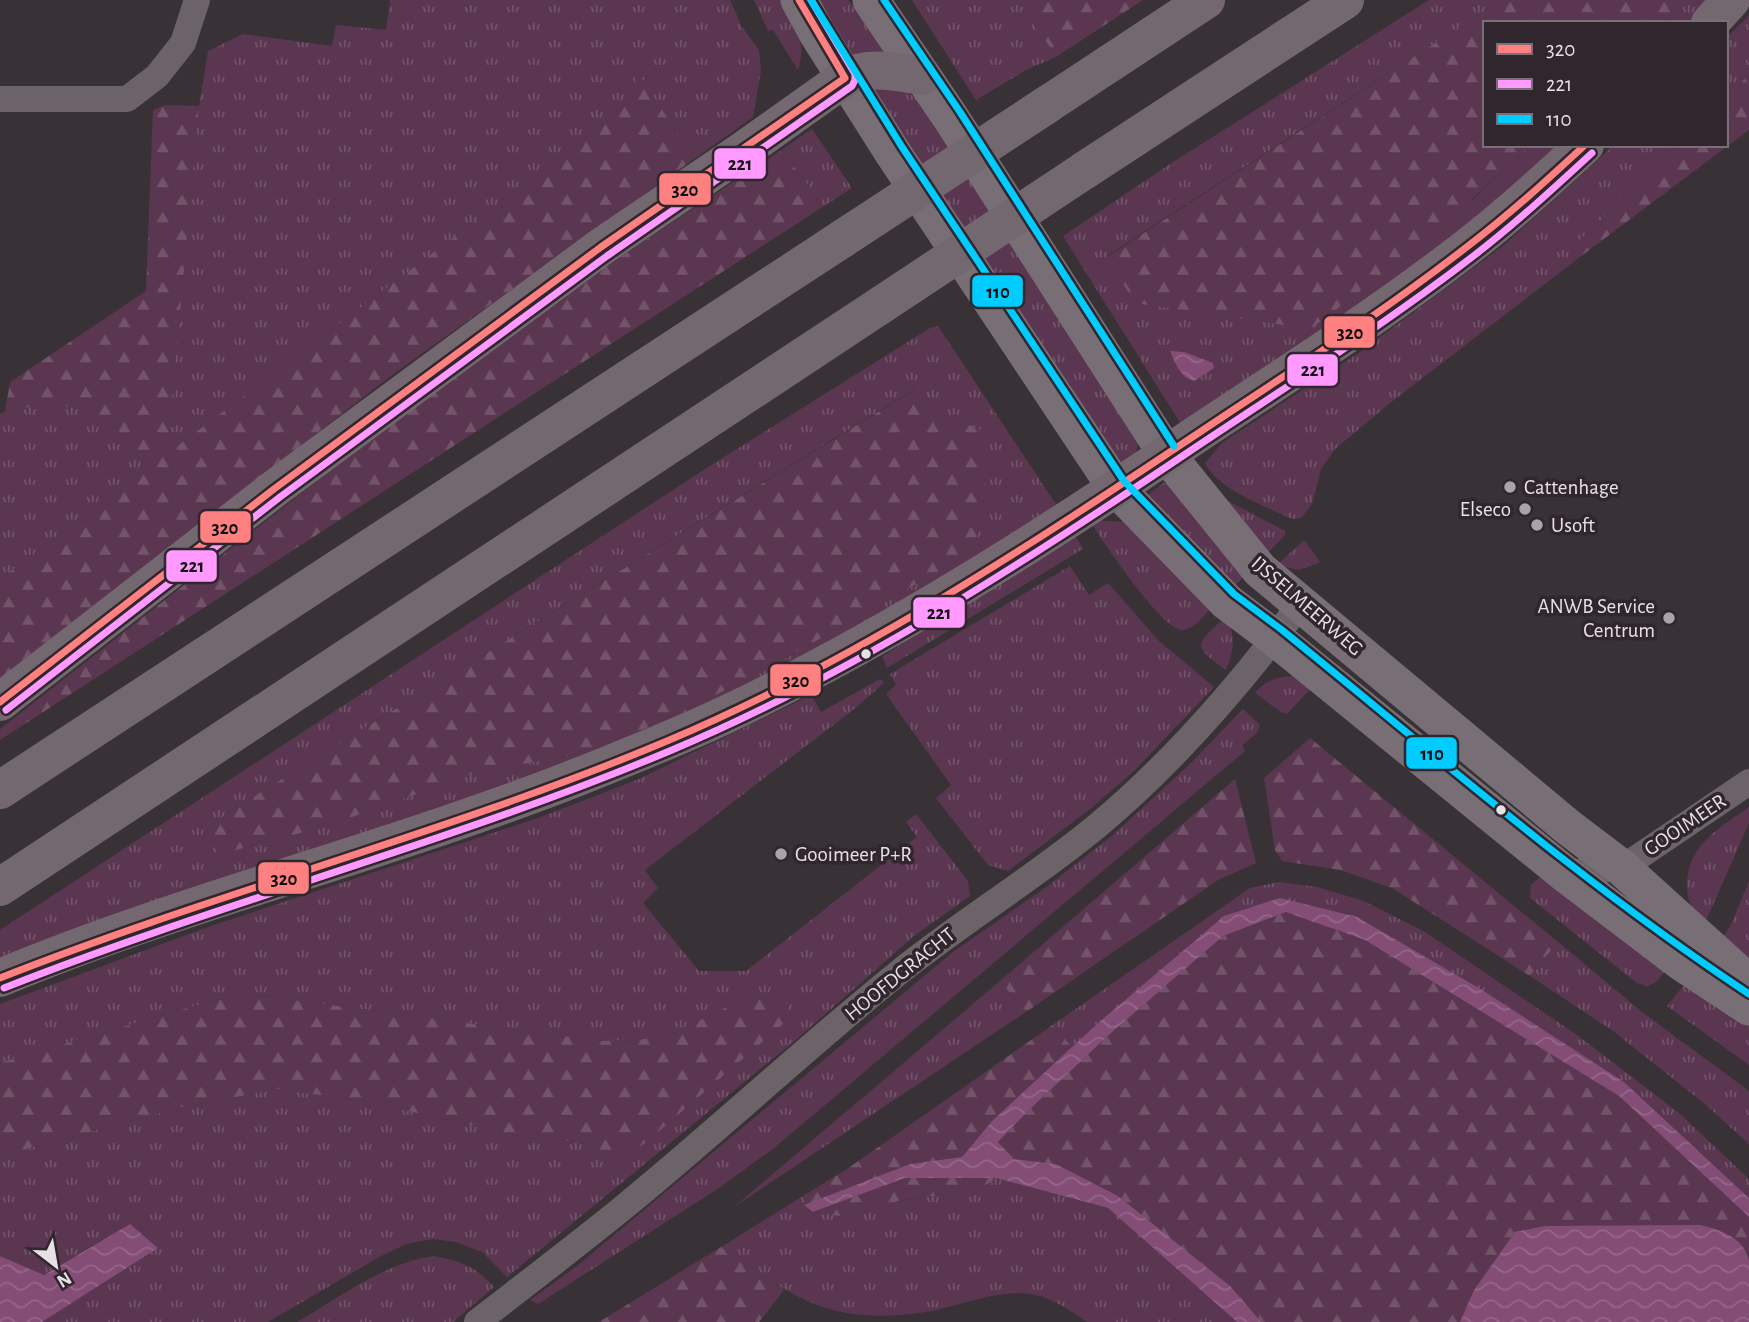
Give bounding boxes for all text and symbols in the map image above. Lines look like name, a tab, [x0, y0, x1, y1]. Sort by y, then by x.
legend	[1483, 21, 1728, 147]
text: 320	[1546, 39, 1575, 60]
text: 221	[1546, 74, 1572, 95]
text: 110	[1546, 109, 1572, 130]
line badge: 221	[713, 147, 767, 180]
text: 221	[728, 155, 752, 174]
line badge: 320	[658, 172, 712, 206]
text: 320	[671, 181, 699, 200]
line badge: 110	[971, 274, 1024, 308]
text: 110	[986, 283, 1010, 302]
line badge: 320	[1323, 315, 1376, 349]
text: 320	[1336, 324, 1364, 343]
line badge: 221	[1286, 353, 1339, 387]
text: 221	[1301, 361, 1325, 380]
place label: Cattenhage	[1524, 477, 1619, 498]
marker: Cattenhage	[1502, 479, 1518, 495]
place label: Elseco	[1460, 499, 1511, 520]
marker: Elseco	[1517, 501, 1533, 517]
line badge: 320	[199, 510, 252, 544]
place label: Usoft	[1551, 515, 1595, 536]
marker: Usoft	[1529, 517, 1545, 533]
text: 320	[211, 519, 239, 538]
line badge: 221	[165, 549, 218, 583]
street label: IJSSELMEERWEG	[1247, 552, 1367, 660]
text: 221	[180, 557, 204, 576]
line badge: 221	[912, 596, 966, 629]
place label: ANWB Service Centrum	[1537, 596, 1655, 641]
text: 221	[927, 604, 951, 623]
marker: ANWB Service Centrum	[1661, 610, 1677, 626]
unlabelled marker	[859, 647, 873, 661]
line badge: 320	[769, 663, 822, 697]
text: 320	[782, 672, 810, 691]
line badge: 110	[1405, 736, 1458, 770]
text: 110	[1420, 745, 1444, 764]
street label: GOOIMEER	[1640, 790, 1730, 860]
unlabelled marker	[1494, 803, 1508, 817]
place label: Gooimeer P+R	[795, 844, 912, 865]
marker: Gooimeer P+R	[773, 846, 789, 862]
line badge: 320	[257, 861, 310, 895]
text: 320	[270, 870, 298, 889]
street label: HOOFDGRACHT	[841, 923, 959, 1025]
north arrow	[21, 1231, 91, 1301]
text: N	[53, 1268, 75, 1291]

